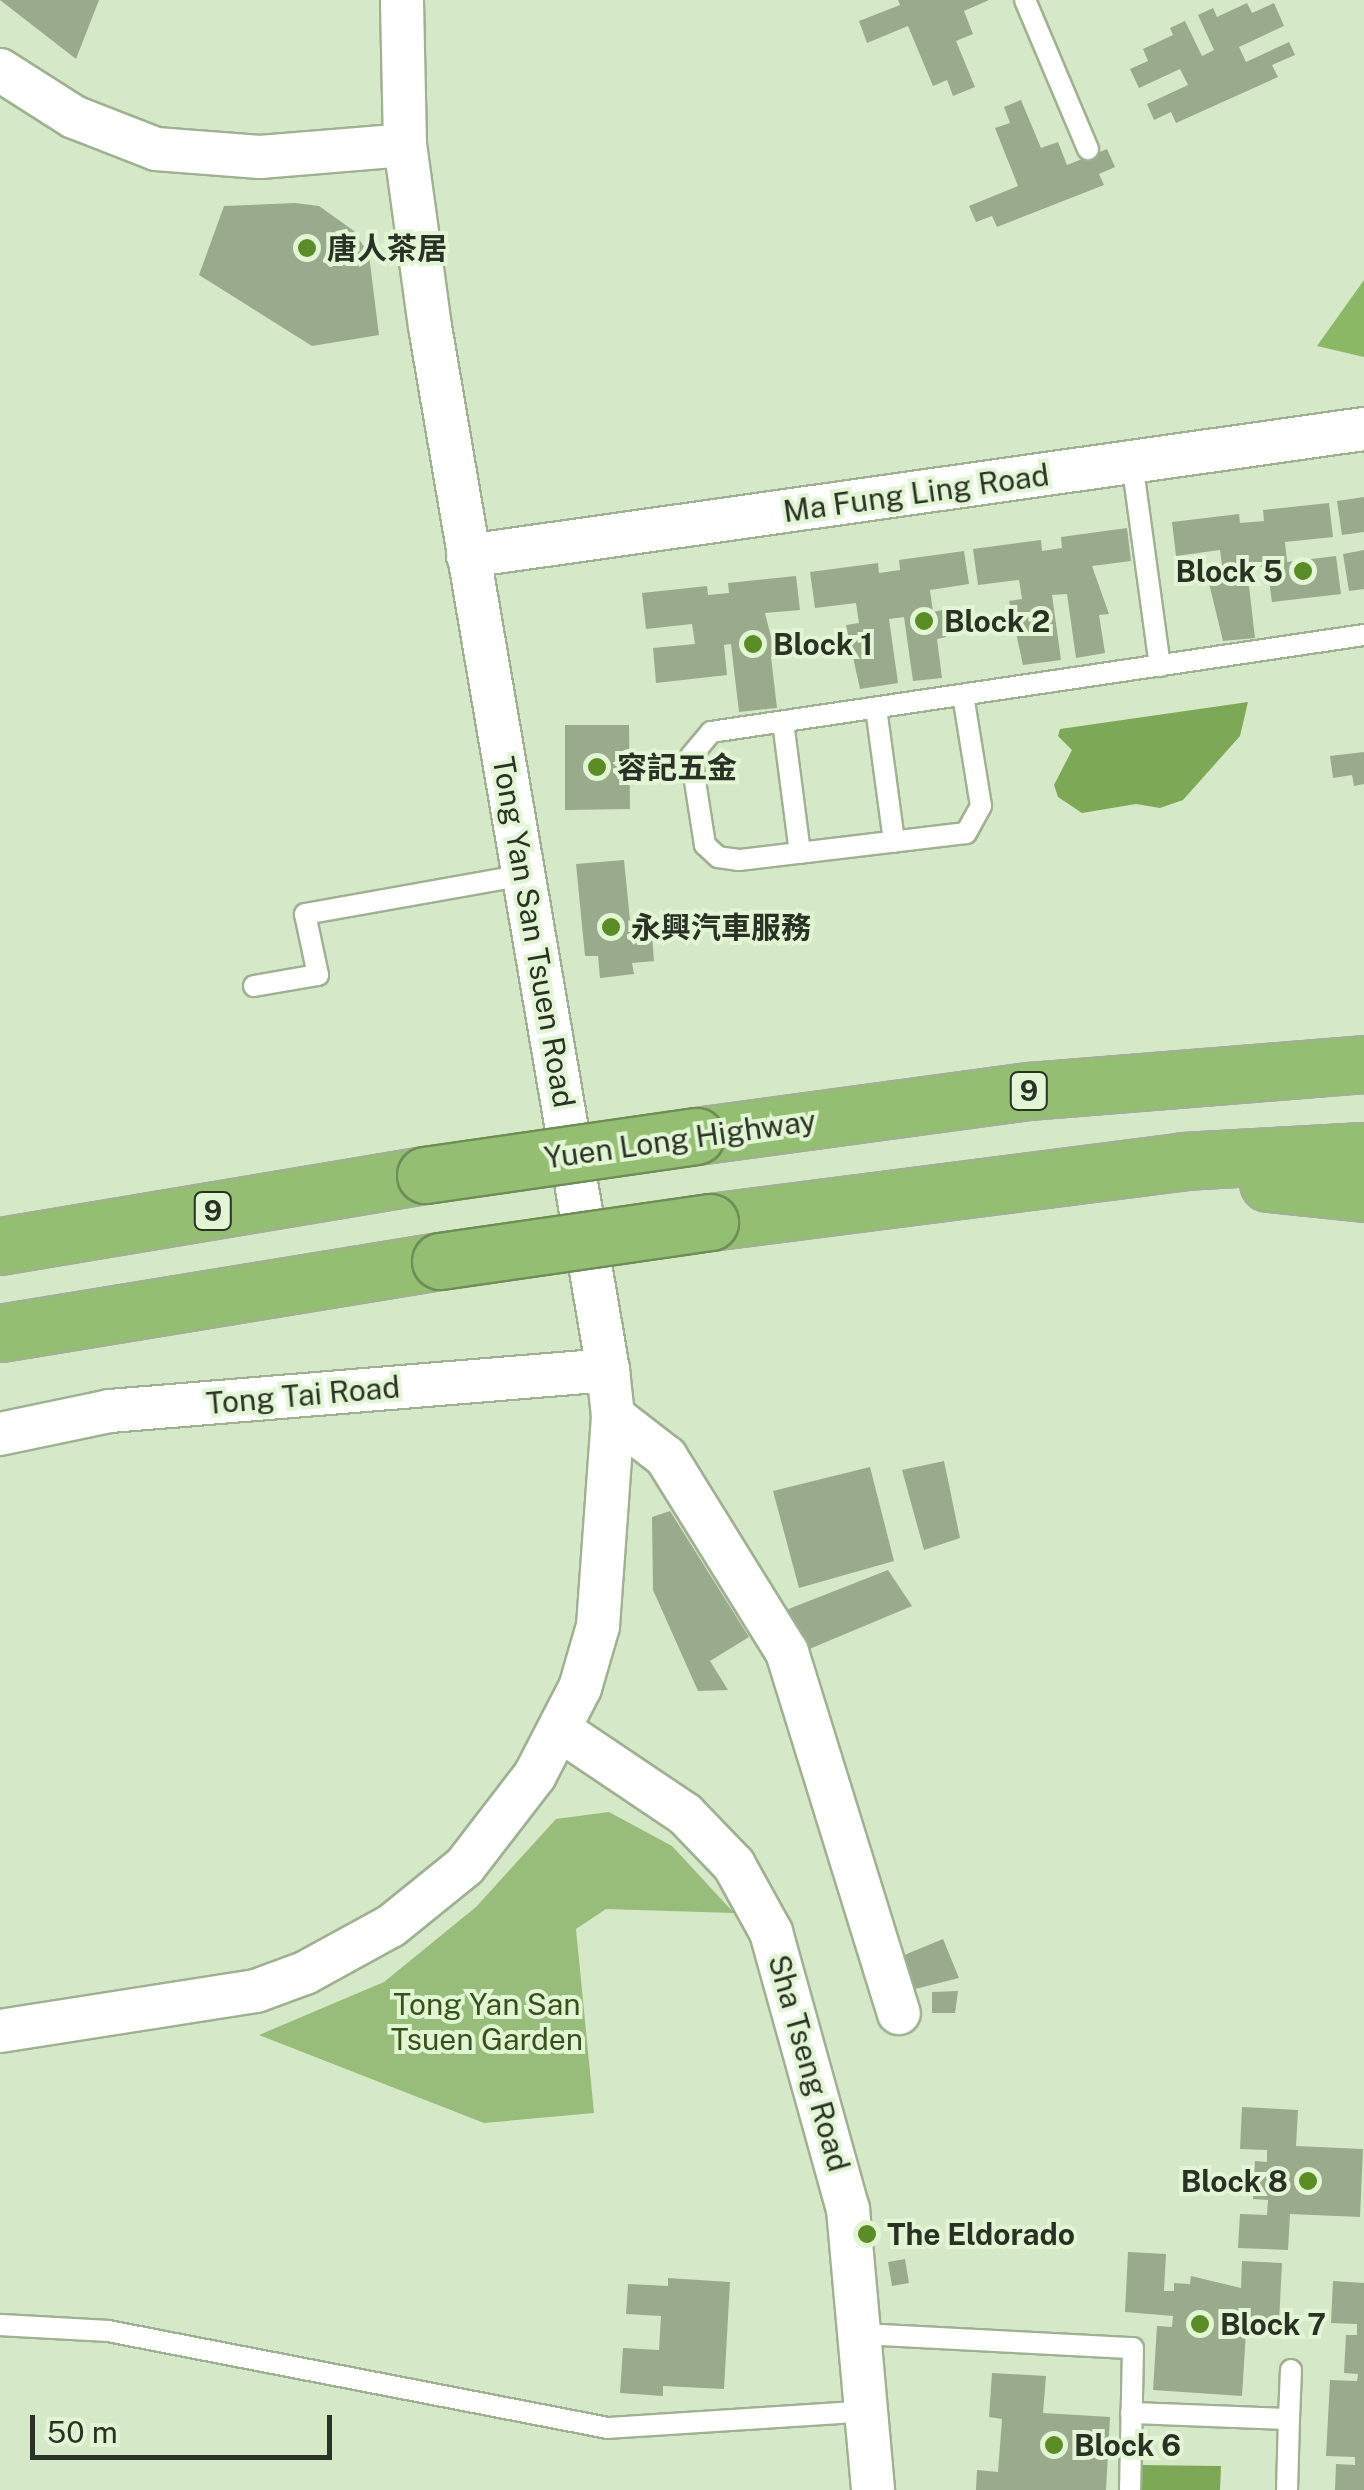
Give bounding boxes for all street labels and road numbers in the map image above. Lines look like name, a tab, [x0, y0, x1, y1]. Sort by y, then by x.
street label: Ma Fung Ling Road	[781, 457, 1051, 529]
street label: Tong Yan San Tsuen Road	[485, 754, 583, 1110]
road number: 9	[1009, 1068, 1049, 1114]
street label: Yuen Long Highway	[542, 1102, 818, 1176]
road number: 9	[193, 1188, 233, 1234]
street label: Tong Tai Road	[205, 1369, 401, 1421]
street label: Sha Tseng Road	[761, 1951, 857, 2175]

